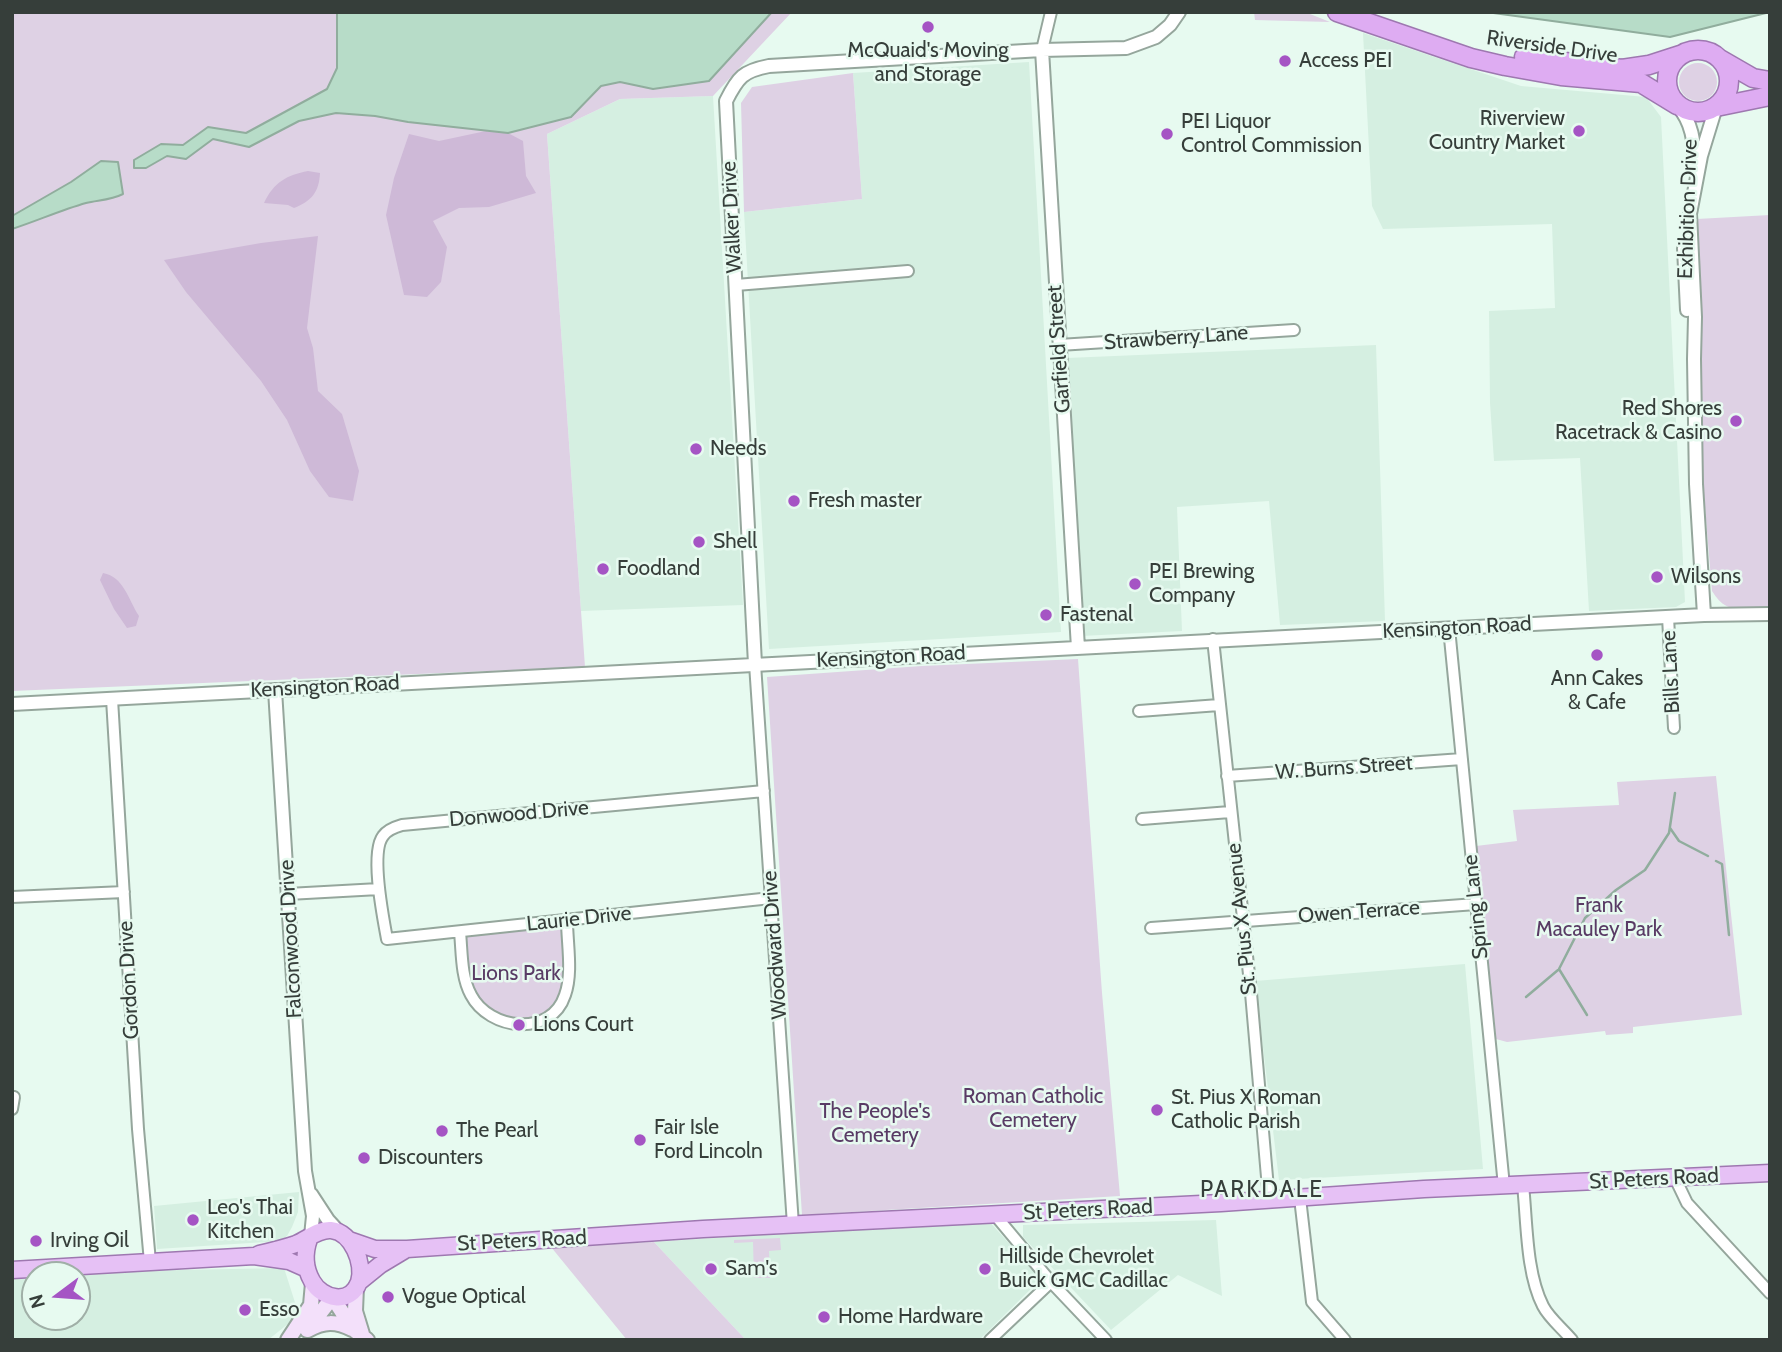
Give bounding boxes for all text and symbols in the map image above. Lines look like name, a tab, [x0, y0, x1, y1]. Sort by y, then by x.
marker: McQuaid's Moving and Storage	[920, 19, 936, 35]
street label: Riverside Drive	[1485, 25, 1619, 69]
place label: McQuaid's Moving and Storage	[847, 38, 1009, 88]
place label: Access PEI	[1299, 48, 1392, 74]
marker: Access PEI	[1277, 53, 1293, 69]
place label: Riverview Country Market	[1429, 106, 1565, 156]
place label: PEI Liquor Control Commission	[1181, 109, 1362, 159]
marker: Riverview Country Market	[1571, 123, 1587, 139]
marker: PEI Liquor Control Commission	[1159, 126, 1175, 142]
street label: Exhibition Drive	[1673, 139, 1703, 279]
street label: Walker Drive	[716, 160, 748, 274]
street label: Garfield Street	[1042, 284, 1076, 414]
street label: Strawberry Lane	[1103, 320, 1249, 356]
place label: Red Shores Racetrack & Casino	[1555, 396, 1722, 446]
marker: Red Shores Racetrack & Casino	[1728, 413, 1744, 429]
place label: Needs	[710, 436, 766, 462]
marker: Needs	[688, 441, 704, 457]
place label: Fresh master	[808, 488, 922, 514]
marker: Fresh master	[786, 493, 802, 509]
place label: Shell	[713, 529, 757, 555]
marker: Shell	[691, 534, 707, 550]
place label: Foodland	[617, 556, 700, 582]
place label: PEI Brewing Company	[1149, 559, 1254, 609]
marker: Foodland	[595, 561, 611, 577]
place label: Wilsons	[1671, 564, 1741, 590]
marker: Wilsons	[1649, 569, 1665, 585]
marker: PEI Brewing Company	[1127, 576, 1143, 592]
place label: Fastenal	[1060, 602, 1133, 628]
marker: Fastenal	[1038, 607, 1054, 623]
street label: Kensington Road	[1382, 612, 1532, 644]
street label: Bills Lane	[1656, 630, 1686, 714]
street label: Kensington Road	[816, 641, 966, 673]
marker: Ann Cakes & Cafe	[1589, 647, 1605, 663]
place label: Ann Cakes & Cafe	[1551, 666, 1643, 716]
street label: Kensington Road	[250, 671, 400, 703]
street label: W. Burns Street	[1275, 751, 1413, 785]
street label: Donwood Drive	[448, 795, 590, 833]
street label: St. Pius X Avenue	[1221, 842, 1263, 996]
street label: Spring Lane	[1458, 854, 1494, 960]
street label: Falconwood Drive	[274, 859, 308, 1019]
street label: Woodward Drive	[757, 870, 793, 1020]
park label: Frank Macauley Park	[1536, 893, 1662, 943]
street label: Owen Terrace	[1297, 895, 1421, 929]
street label: Laurie Drive	[525, 901, 633, 937]
street label: Gordon Drive	[113, 920, 145, 1040]
park label: Lions Park	[471, 961, 561, 987]
place label: Lions Court	[533, 1012, 634, 1038]
marker: Lions Court	[511, 1017, 527, 1033]
park label: Roman Catholic Cemetery	[963, 1084, 1103, 1134]
place label: St. Pius X Roman Catholic Parish	[1171, 1085, 1321, 1135]
park label: The People's Cemetery	[819, 1099, 931, 1149]
marker: St. Pius X Roman Catholic Parish	[1149, 1102, 1165, 1118]
place label: Fair Isle Ford Lincoln	[654, 1115, 763, 1165]
place label: The Pearl	[456, 1118, 538, 1144]
marker: The Pearl	[434, 1123, 450, 1139]
marker: Fair Isle Ford Lincoln	[632, 1132, 648, 1148]
place label: Discounters	[378, 1145, 483, 1171]
marker: Discounters	[356, 1150, 372, 1166]
street label: St Peters Road	[1589, 1163, 1719, 1195]
district label: PARKDALE	[1201, 1176, 1323, 1204]
street label: St Peters Road	[1023, 1194, 1153, 1226]
place label: Leo's Thai Kitchen	[207, 1195, 293, 1245]
marker: Leo's Thai Kitchen	[185, 1212, 201, 1228]
street label: St Peters Road	[457, 1225, 587, 1257]
place label: Irving Oil	[50, 1228, 129, 1254]
marker: Irving Oil	[28, 1233, 44, 1249]
place label: Hillside Chevrolet Buick GMC Cadillac	[999, 1244, 1168, 1294]
place label: Sam's	[725, 1256, 777, 1282]
north arrow	[21, 1261, 91, 1331]
marker: Sam's	[703, 1261, 719, 1277]
marker: Hillside Chevrolet Buick GMC Cadillac	[977, 1261, 993, 1277]
place label: Vogue Optical	[402, 1284, 526, 1310]
marker: Vogue Optical	[380, 1289, 396, 1305]
text: N	[24, 1292, 50, 1311]
place label: Esso	[259, 1297, 299, 1323]
marker: Esso	[237, 1302, 253, 1318]
place label: Home Hardware	[838, 1304, 983, 1330]
marker: Home Hardware	[816, 1309, 832, 1325]

